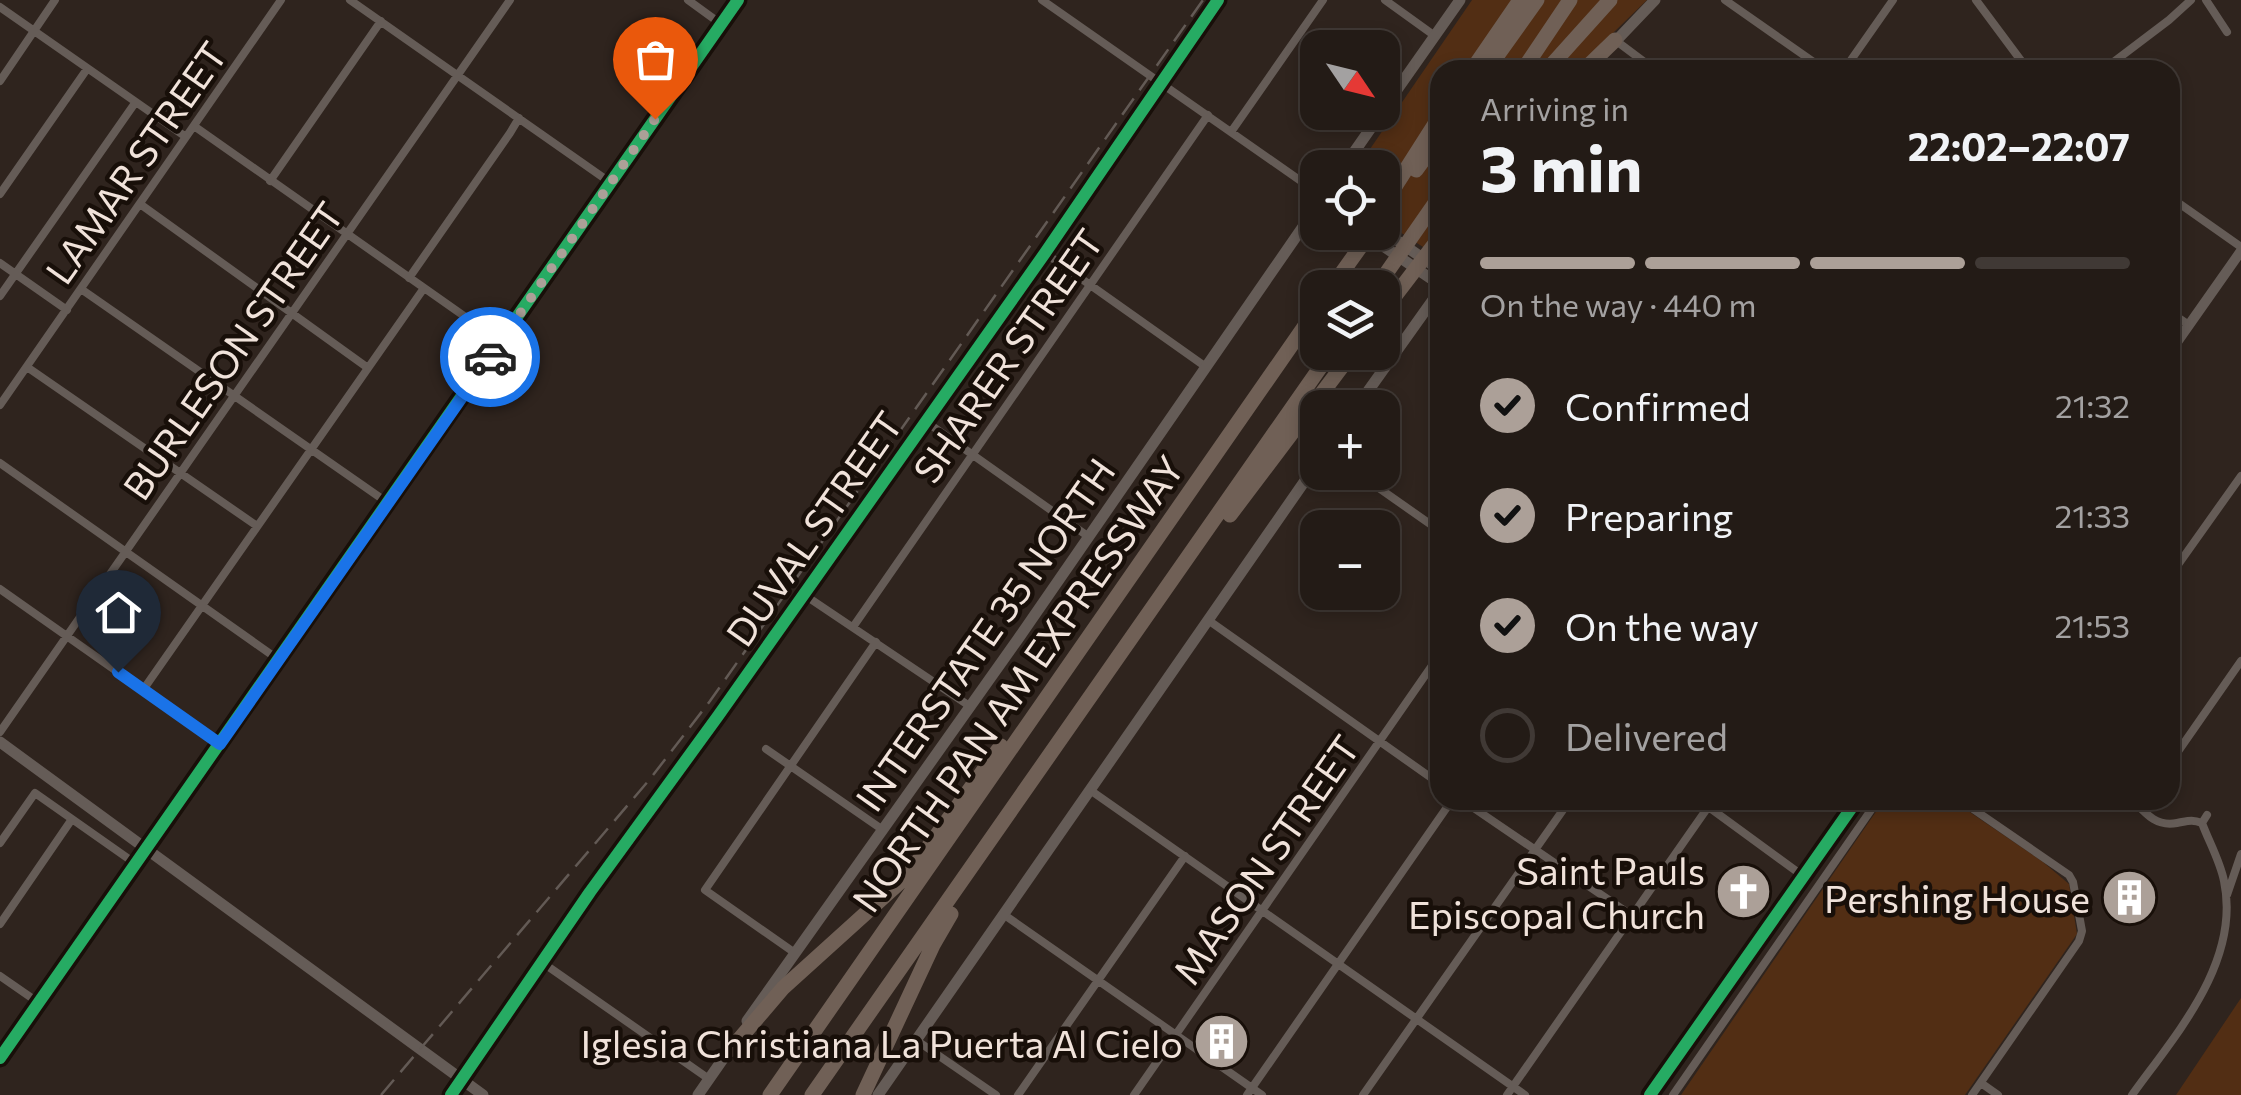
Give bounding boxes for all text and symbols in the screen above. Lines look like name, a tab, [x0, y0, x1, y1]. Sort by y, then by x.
pin	[613, 17, 698, 120]
north arrow	[1300, 30, 1400, 130]
map controls	[1300, 30, 1400, 610]
street label: LAMAR STREET	[34, 32, 236, 292]
icon: bag	[628, 32, 683, 87]
text: Arriving in	[1480, 88, 1629, 128]
text: 22:02–22:07	[1908, 122, 2130, 169]
text: 3 min	[1480, 126, 1643, 205]
button: locate	[1300, 150, 1400, 250]
street label: BURLESON STREET	[112, 192, 352, 508]
street label: SHARER STREET	[902, 219, 1112, 491]
button: layers	[1300, 270, 1400, 370]
text: On the way · 440 m	[1480, 284, 1756, 324]
courier	[440, 307, 540, 407]
icon: car	[463, 330, 518, 385]
icon: check	[1480, 378, 1535, 433]
text: Confirmed	[1565, 382, 1751, 429]
text: 21:32	[2055, 385, 2130, 425]
button: +	[1300, 390, 1400, 490]
street label: DUVAL STREET	[715, 402, 911, 654]
street label: NORTH PAN AM EXPRESSWAY	[841, 446, 1193, 920]
street label: INTERSTATE 35 NORTH	[844, 449, 1124, 819]
icon: check	[1480, 488, 1535, 543]
text: Preparing	[1565, 492, 1733, 539]
text: 21:33	[2055, 495, 2130, 535]
button: −	[1300, 510, 1400, 610]
pin	[76, 570, 161, 673]
icon: home	[91, 585, 146, 640]
icon: check	[1480, 598, 1535, 653]
text: On the way	[1565, 602, 1759, 649]
text: 21:53	[2054, 605, 2130, 645]
text: Delivered	[1565, 712, 1728, 759]
street label: MASON STREET	[1162, 726, 1368, 992]
place label: Saint Pauls Episcopal Church	[1408, 846, 1705, 937]
church icon: Saint Pauls Episcopal Church	[1714, 861, 1774, 921]
building icon: Pershing House	[2099, 867, 2159, 927]
place label: Pershing House	[1824, 874, 2090, 921]
building icon: Iglesia Christiana La Puerta Al Cielo	[1192, 1012, 1252, 1072]
place label: Iglesia Christiana La Puerta Al Cielo	[581, 1019, 1183, 1066]

